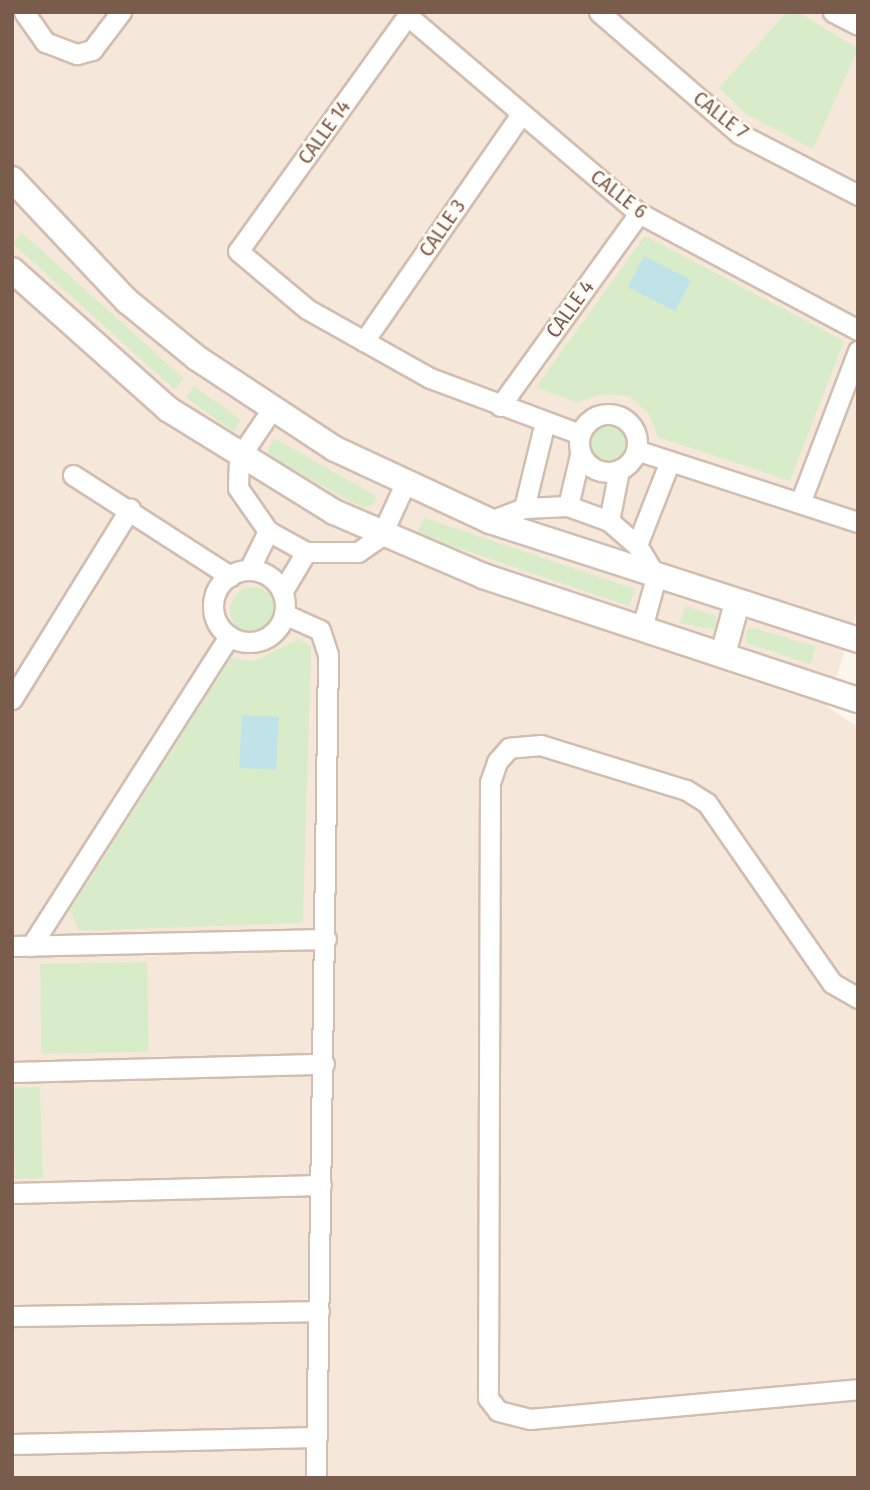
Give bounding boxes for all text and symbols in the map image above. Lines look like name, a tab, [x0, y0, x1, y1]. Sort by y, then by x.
street label: CALLE 7	[688, 85, 754, 145]
street label: CALLE 14	[292, 95, 356, 169]
street label: CALLE 6	[585, 164, 653, 224]
street label: CALLE 3	[413, 194, 471, 262]
street label: CALLE 4	[541, 275, 599, 343]

